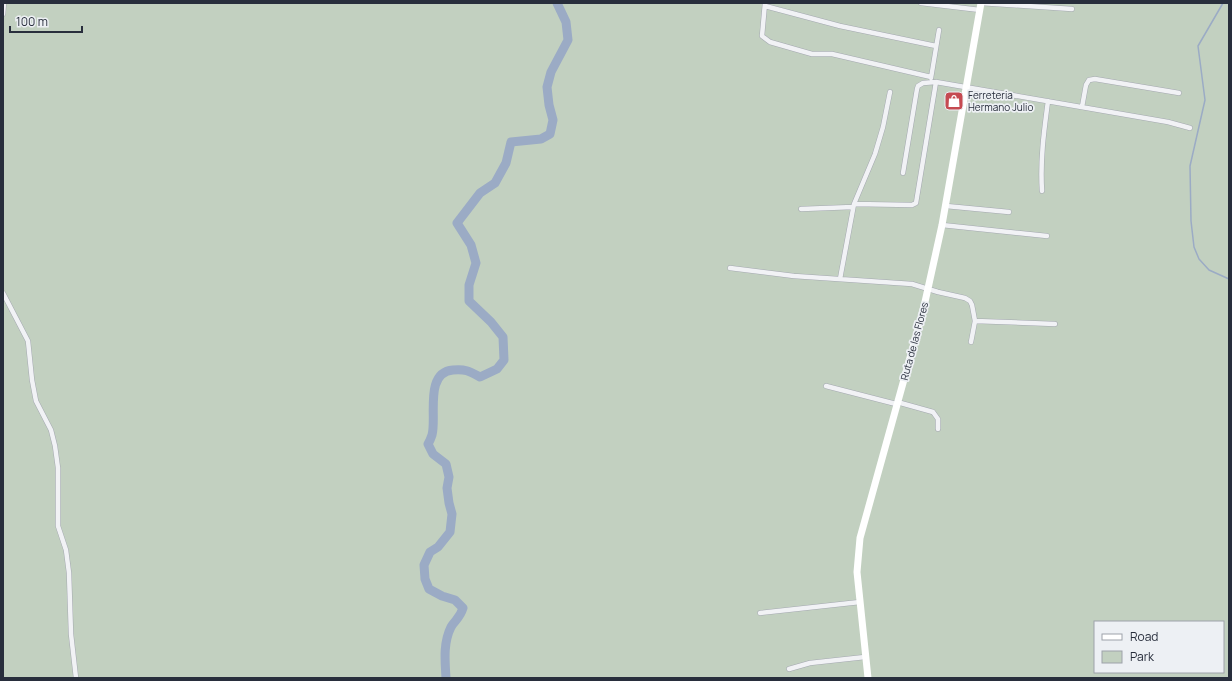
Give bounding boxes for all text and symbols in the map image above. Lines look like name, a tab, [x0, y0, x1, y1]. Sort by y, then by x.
scale bar	[10, 8, 82, 34]
text: 100 m	[16, 13, 48, 30]
place label: Ferreteria Hermano Julio	[968, 88, 1033, 114]
shop icon: Ferreteria Hermano Julio	[943, 90, 965, 112]
street label: Ruta de las Flores	[897, 300, 931, 382]
legend	[1094, 621, 1224, 673]
text: Road	[1130, 628, 1158, 645]
text: Park	[1130, 648, 1155, 665]

